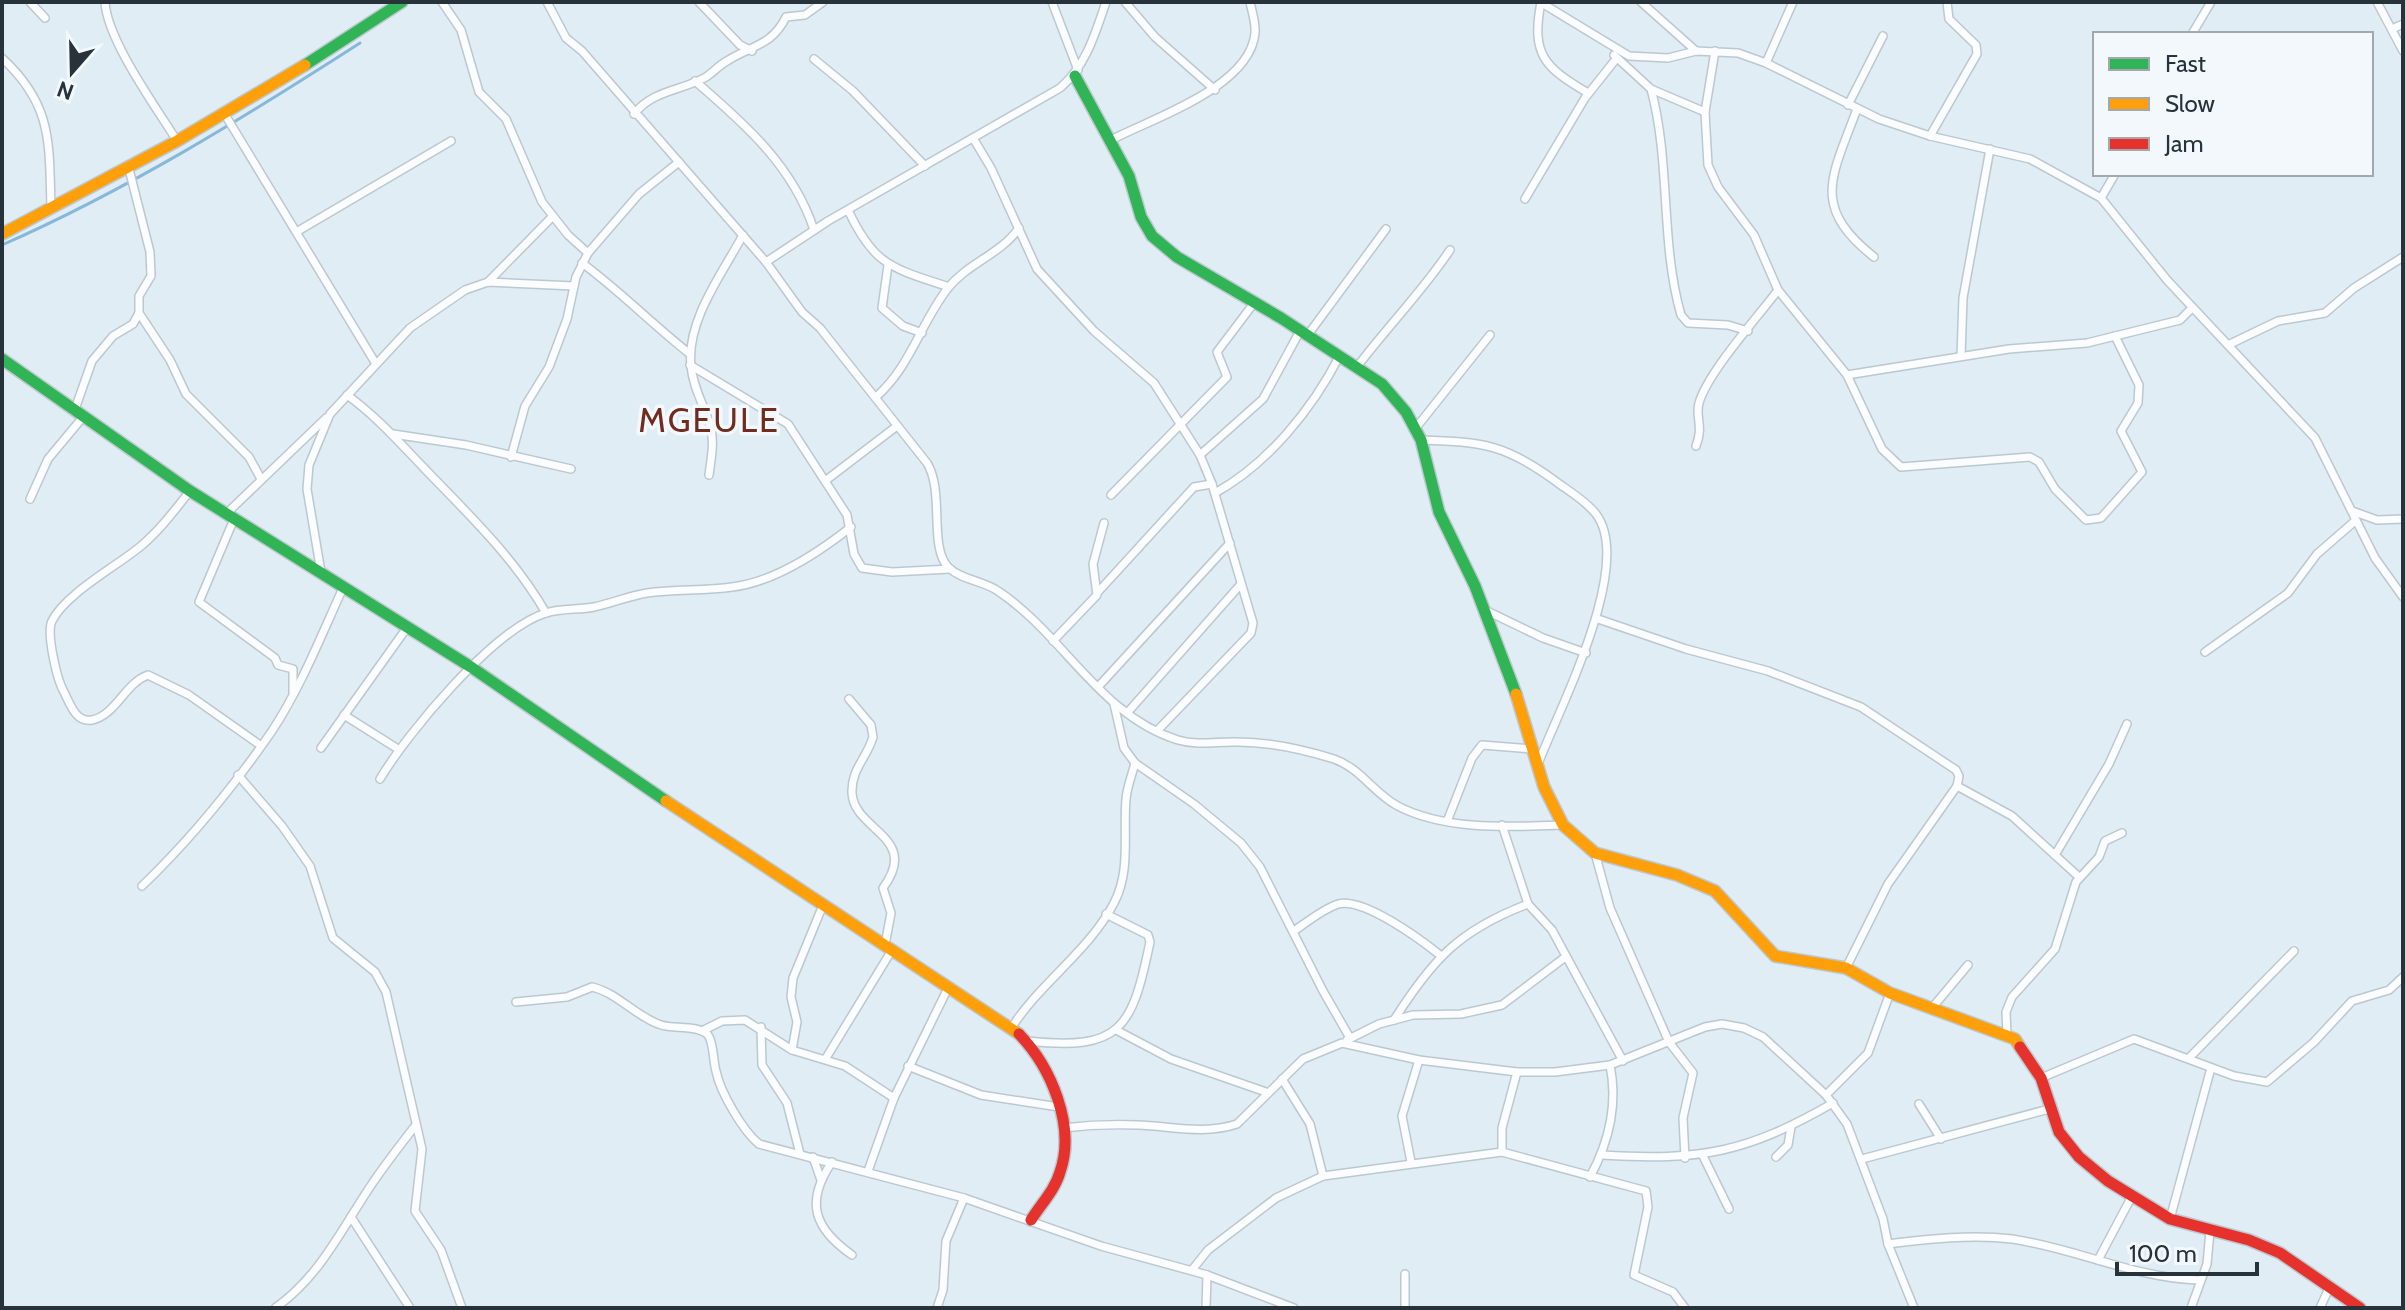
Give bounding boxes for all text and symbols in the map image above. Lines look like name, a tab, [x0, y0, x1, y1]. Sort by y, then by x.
north arrow	[32, 32, 112, 112]
legend	[2093, 32, 2373, 176]
text: Fast	[2165, 49, 2206, 78]
text: N	[53, 75, 77, 106]
text: Slow	[2165, 89, 2215, 118]
text: Jam	[2164, 129, 2203, 158]
district label: MGEULE	[638, 399, 780, 441]
scale bar	[2117, 1226, 2257, 1276]
text: 100 m	[2129, 1239, 2197, 1268]

